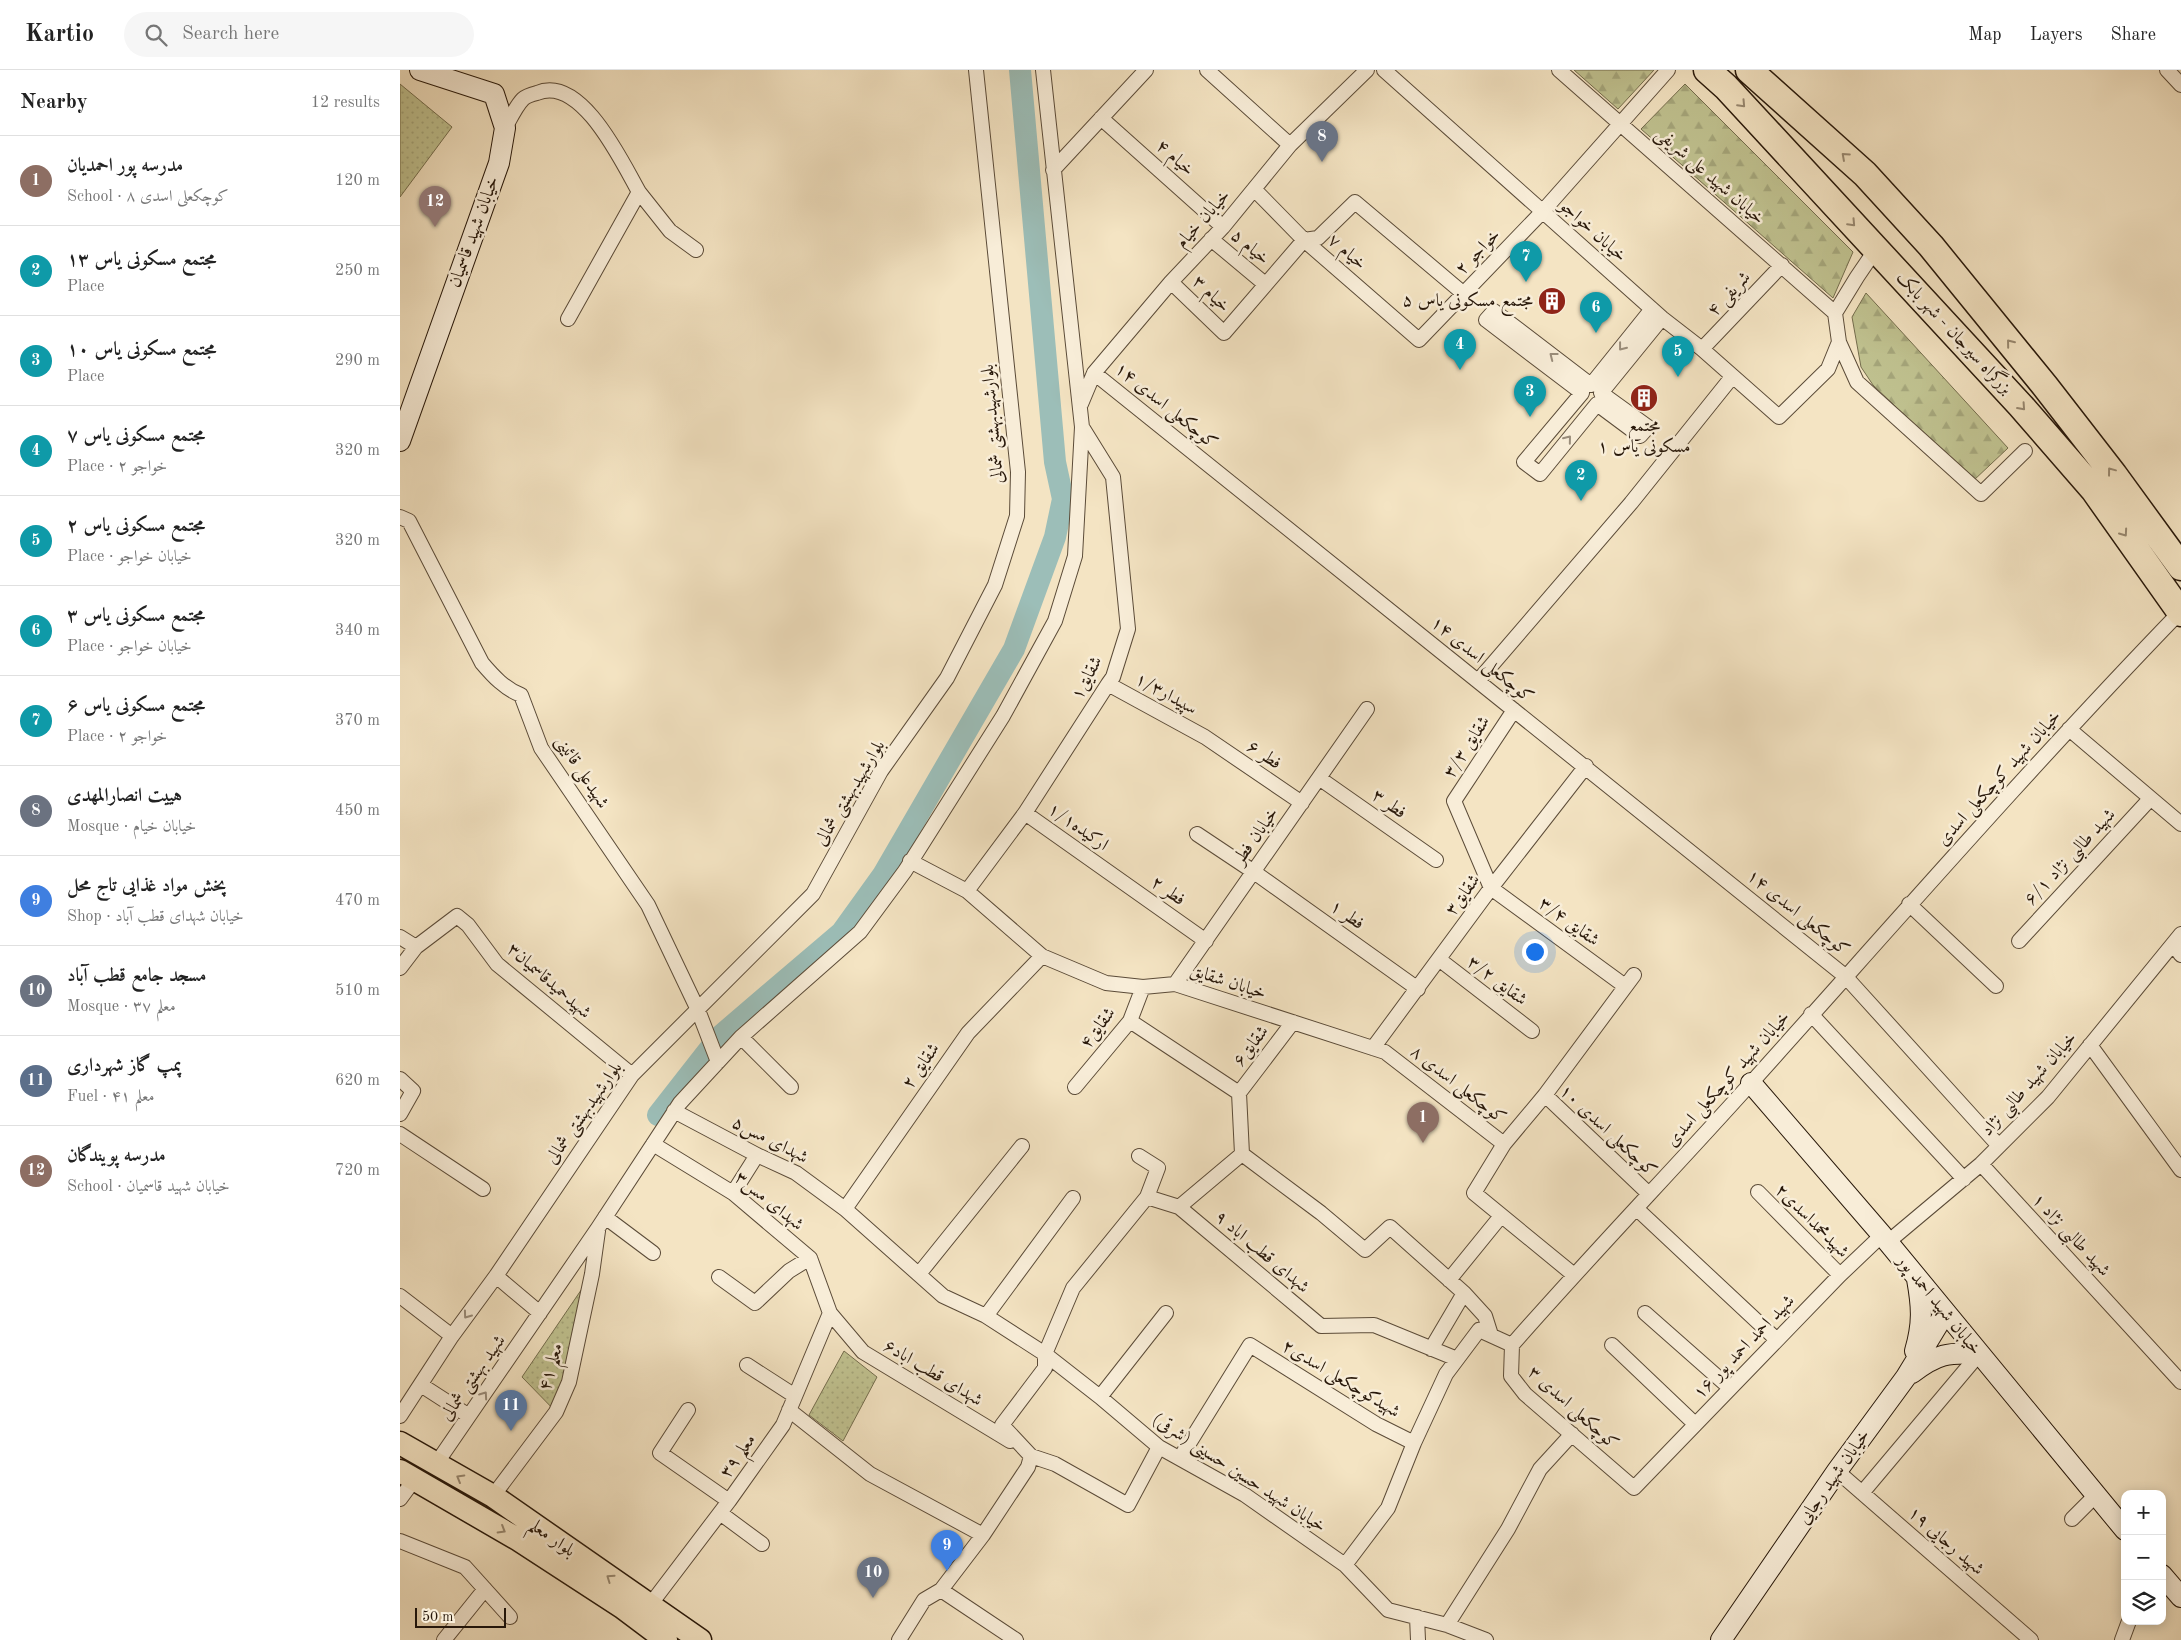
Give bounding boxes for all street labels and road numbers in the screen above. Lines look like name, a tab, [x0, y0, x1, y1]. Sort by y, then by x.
street label: خیابان شهید علی شریفی	[1650, 124, 1768, 230]
street label: خیام ۴	[1149, 137, 1197, 184]
street label: خیابان شهید قاسمیان	[446, 174, 504, 290]
street label: خیابان خیام	[1172, 186, 1238, 256]
street label: خیابان خواجو	[1554, 195, 1630, 266]
street label: خیام ۵	[1223, 226, 1273, 273]
street label: خواجو ۲	[1452, 226, 1504, 279]
street label: خیام ۷	[1321, 231, 1370, 278]
street label: بزرگراه سیرجان - شهر بابک	[1891, 265, 2018, 399]
street label: شریفی ۴	[1704, 268, 1756, 322]
street label: خیام ۳	[1185, 272, 1233, 320]
street label: کوچکعلی اسدی ۱۴	[1110, 359, 1221, 455]
street label: بلوارشهیدبهشتی شمالی	[979, 363, 1010, 484]
street label: کوچکعلی اسدی ۱۴	[1426, 613, 1537, 709]
street label: شقایق۱	[1068, 653, 1107, 703]
street label: سپیدار۱/۳	[1131, 670, 1200, 721]
street label: خیابان شهید کوچکعلی اسدی	[1933, 706, 2066, 851]
street label: شقایق ۳/۳	[1440, 713, 1494, 782]
street label: شهیدعلی قائینی	[549, 732, 612, 813]
street label: بلوارشهیدبهشتی شمالی	[811, 737, 891, 850]
street label: فطر ۶	[1243, 737, 1284, 774]
street label: فطر ۳	[1368, 786, 1409, 824]
street label: ارکیده۱/۱	[1044, 800, 1111, 855]
street label: خیابان فطر	[1229, 804, 1284, 870]
street label: شهید طالبی نژاد ۶/۱	[2021, 806, 2123, 912]
street label: کوچکعلی اسدی ۱۴	[1742, 866, 1853, 962]
street label: شقایق۳	[1442, 871, 1485, 919]
street label: فطر ۲	[1147, 873, 1188, 911]
street label: شقایق ۳/۴	[1535, 894, 1602, 951]
street label: فطر ۱	[1326, 897, 1367, 935]
street label: شهیدحمیدقاسمیان۳	[502, 940, 594, 1024]
street label: شقایق ۳/۲	[1463, 953, 1530, 1010]
street label: خیابان شقایق	[1187, 961, 1268, 1004]
street label: شقایق۴	[1077, 1004, 1120, 1052]
street label: خیابان شهید کوچکعلی اسدی	[1662, 1007, 1795, 1152]
street label: شقایق۶	[1230, 1022, 1273, 1070]
street label: خیابان شهید طالبی نژاد	[1978, 1029, 2084, 1143]
street label: شقایق ۲	[899, 1040, 944, 1093]
street label: کوچکعلی اسدی ۸	[1405, 1042, 1509, 1130]
street label: بلوارشهیدبهشتی شمالی	[542, 1059, 628, 1169]
street label: کوچکعلی اسدی ۱۰	[1554, 1081, 1661, 1183]
street label: شهدای مس۵	[728, 1113, 811, 1169]
street label: شهدای مس۳	[730, 1168, 807, 1236]
street label: شهیدمحمداسدی۲	[1770, 1181, 1852, 1263]
street label: شهید طالبی نژاد ۱	[2025, 1190, 2114, 1283]
street label: شهدای قطب اباد ۹	[1210, 1208, 1313, 1298]
street label: خیابان شهید احمد پور	[1890, 1250, 1985, 1360]
street label: شهید احمد احمد پور ۱۶	[1690, 1292, 1800, 1404]
street label: شهید بهشتی شمالی	[437, 1332, 511, 1426]
street label: شهدای قطب اباد۶	[879, 1336, 986, 1411]
street label: شهیدکوچکعلی اسدی۲	[1277, 1336, 1404, 1424]
street label: معلم ۴۱	[536, 1341, 574, 1395]
street label: کوچکعلی اسدی ۳	[1522, 1362, 1622, 1455]
street label: خیابان شهید حسین حسینی (شرقی)	[1147, 1409, 1330, 1538]
street label: خیابان شهید رجایی	[1795, 1426, 1875, 1529]
street label: معلم ۳۹	[717, 1431, 766, 1486]
street label: شهید رجایی ۱۹	[1903, 1503, 1987, 1580]
street label: بلوار معلم	[521, 1516, 579, 1567]

